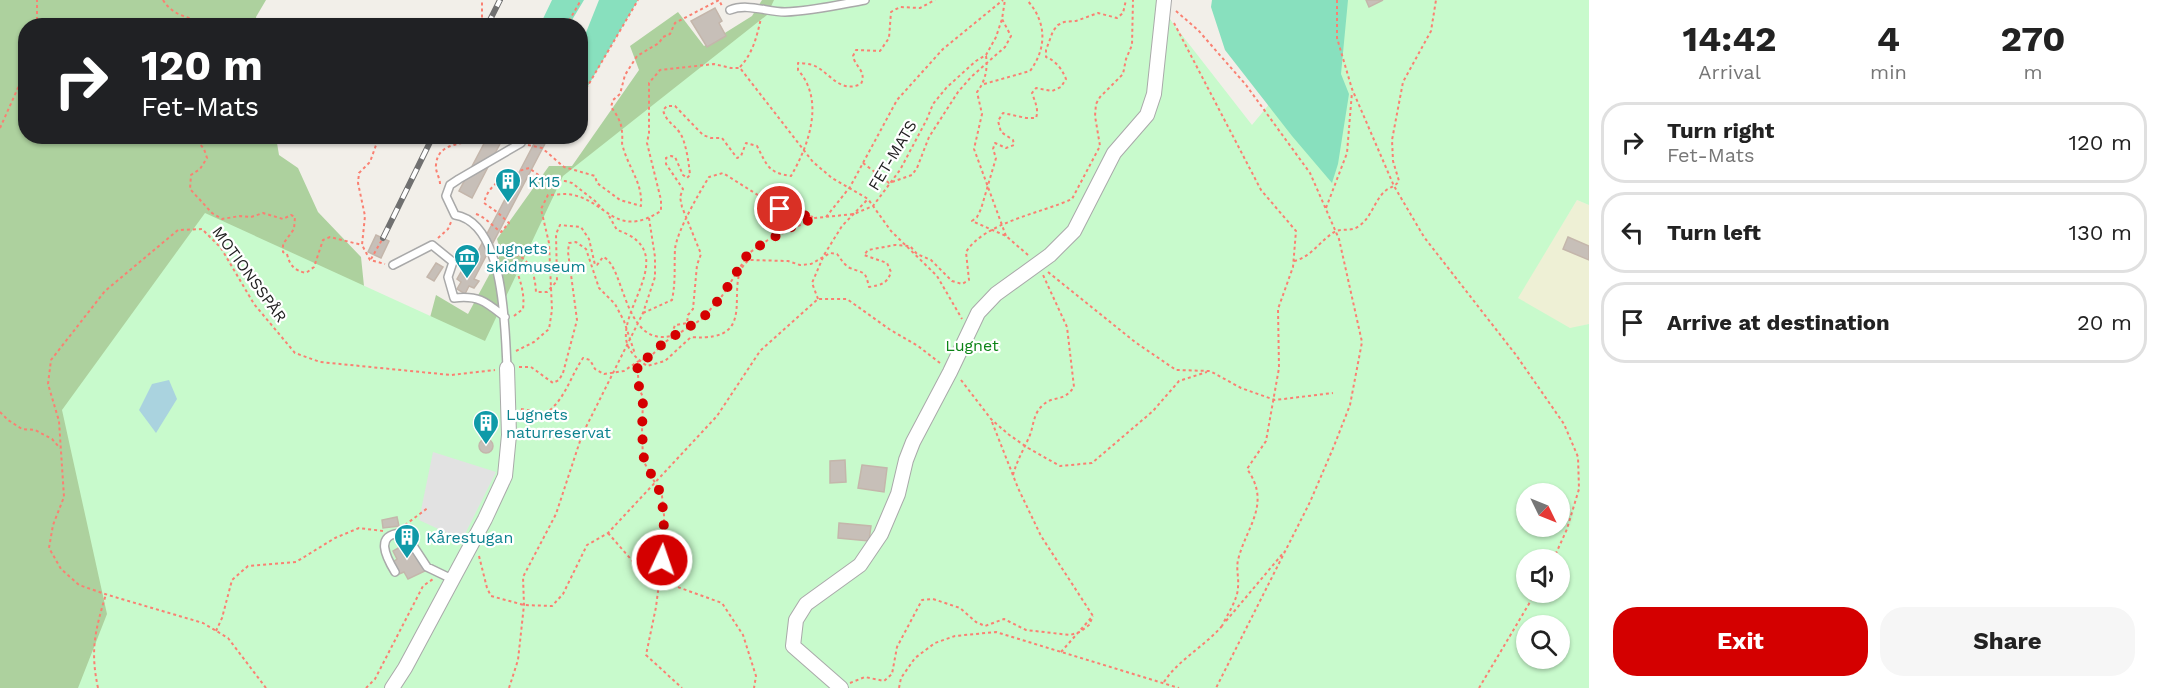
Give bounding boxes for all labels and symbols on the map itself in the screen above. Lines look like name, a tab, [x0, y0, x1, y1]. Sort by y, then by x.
street label: FET-MATS	[864, 117, 921, 194]
building icon: K115	[493, 166, 523, 204]
place label: K115	[528, 172, 560, 191]
pin	[754, 183, 805, 234]
street label: MOTIONSSPÅR	[208, 223, 291, 326]
place label: Lugnets skidmuseum	[486, 239, 586, 276]
museum icon: Lugnets skidmuseum	[452, 242, 482, 280]
park label: Lugnet	[945, 336, 999, 355]
place label: Lugnets naturreservat	[506, 405, 611, 442]
building icon: Lugnets naturreservat	[471, 408, 501, 446]
north arrow	[1516, 483, 1570, 537]
building icon: Kårestugan	[392, 522, 422, 560]
place label: Kårestugan	[426, 528, 513, 547]
position arrow	[630, 528, 694, 592]

